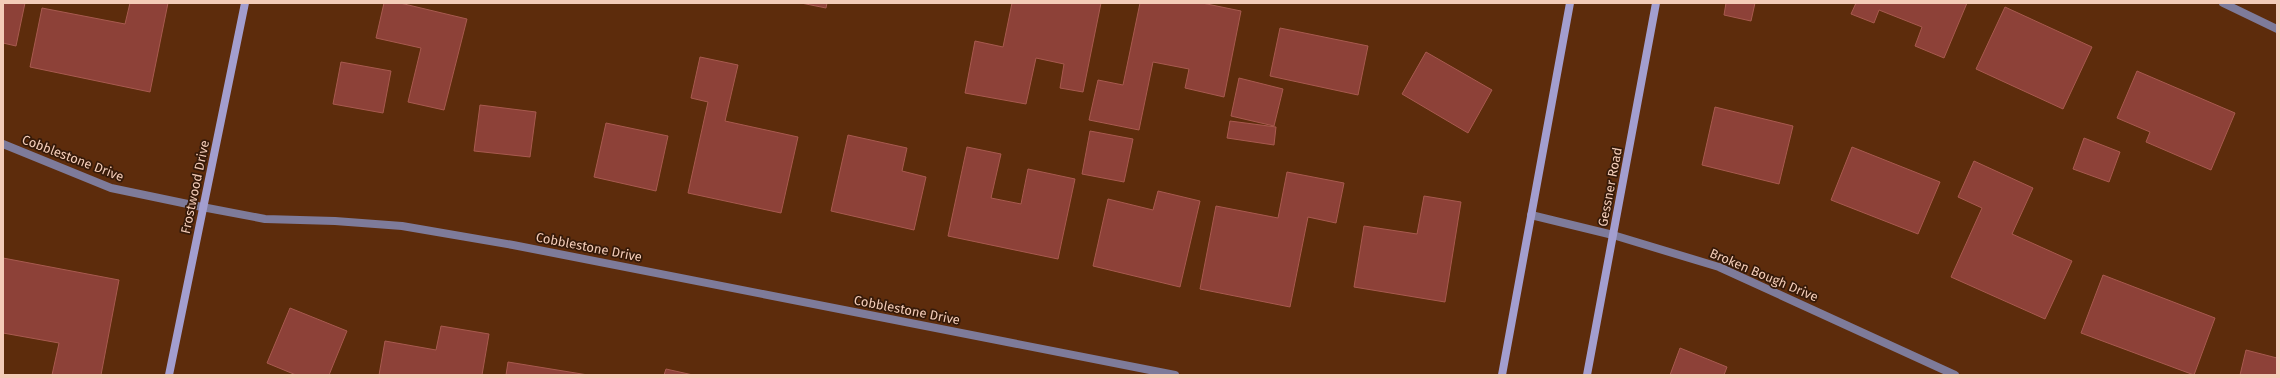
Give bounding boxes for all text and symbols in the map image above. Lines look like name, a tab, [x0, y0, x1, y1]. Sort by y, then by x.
street label: Cobblestone Drive	[20, 132, 126, 184]
street label: Frostwood Drive	[178, 139, 212, 235]
street label: Gessner Road	[1595, 146, 1625, 228]
street label: Cobblestone Drive	[535, 229, 643, 265]
street label: Broken Bough Drive	[1708, 245, 1820, 305]
street label: Cobblestone Drive	[853, 292, 961, 328]

